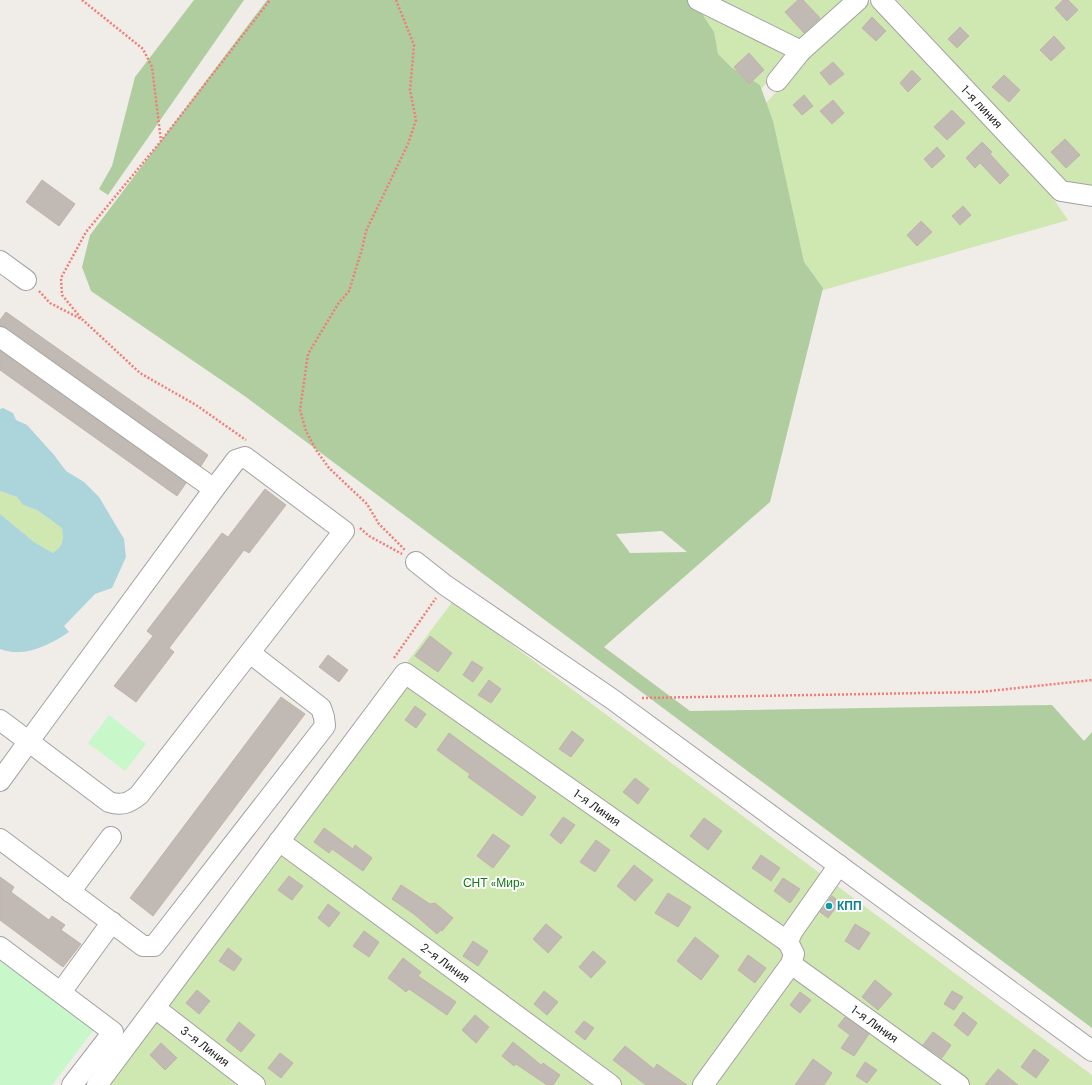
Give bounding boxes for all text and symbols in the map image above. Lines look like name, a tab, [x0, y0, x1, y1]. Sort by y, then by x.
street label: 1-я линия	[958, 82, 1006, 132]
street label: 1-я Линия	[570, 786, 624, 830]
park label: СНТ «Мир»	[463, 875, 525, 891]
place label: КПП	[837, 898, 862, 914]
marker: КПП	[824, 901, 834, 911]
street label: 2-я Линия	[417, 940, 473, 986]
street label: 1-я Линия	[848, 1002, 901, 1047]
street label: 3-я Линия	[177, 1022, 233, 1070]

